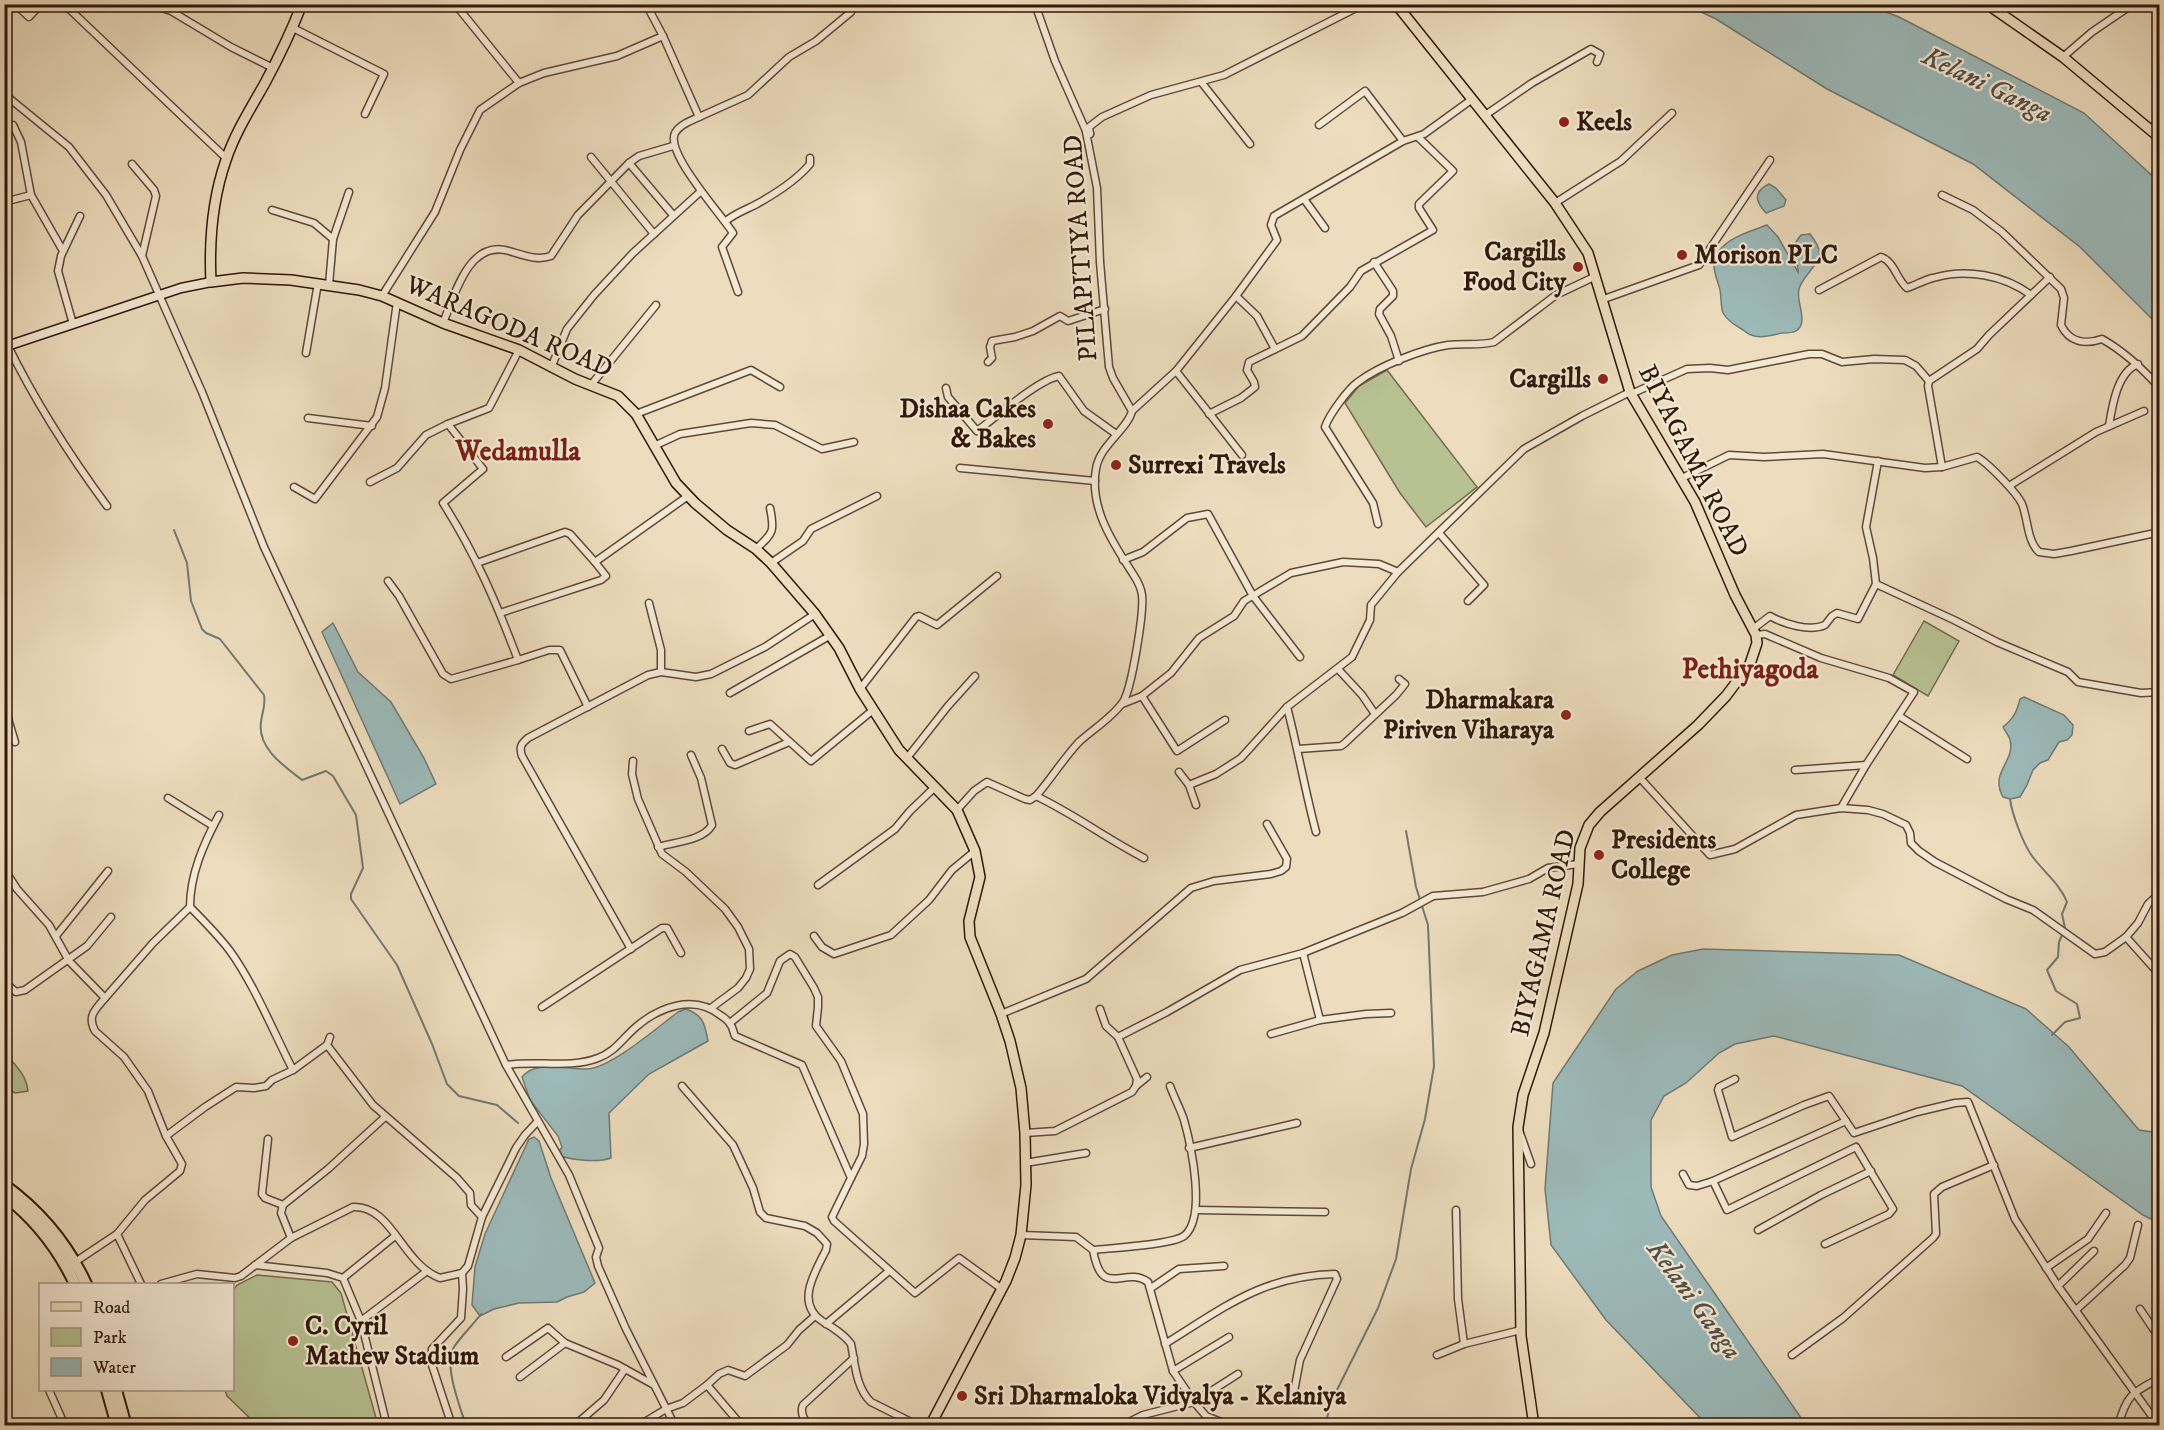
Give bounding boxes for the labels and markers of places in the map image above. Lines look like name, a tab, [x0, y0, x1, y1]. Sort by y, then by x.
place label: Keels	[1576, 106, 1632, 139]
marker: Keels	[1557, 115, 1571, 129]
place label: Cargills Food City	[1463, 236, 1567, 299]
place label: Morison PLC	[1694, 239, 1838, 272]
marker: Morison PLC	[1675, 248, 1689, 262]
marker: Cargills Food City	[1571, 260, 1585, 274]
place label: Cargills	[1509, 363, 1591, 396]
marker: Cargills	[1596, 372, 1610, 386]
place label: Dishaa Cakes & Bakes	[900, 393, 1036, 456]
marker: Dishaa Cakes & Bakes	[1041, 417, 1055, 431]
place label: Surrexi Travels	[1128, 449, 1286, 482]
marker: Surrexi Travels	[1109, 458, 1123, 472]
place label: Dharmakara Piriven Viharaya	[1383, 684, 1555, 747]
marker: Dharmakara Piriven Viharaya	[1559, 708, 1573, 722]
place label: Presidents College	[1611, 824, 1716, 887]
marker: Presidents College	[1592, 848, 1606, 862]
place label: C. Cyril Mathew Stadium	[305, 1310, 480, 1373]
marker: C. Cyril Mathew Stadium	[286, 1334, 300, 1348]
place label: Sri Dharmaloka Vidyalya - Kelaniya	[974, 1380, 1347, 1413]
marker: Sri Dharmaloka Vidyalya - Kelaniya	[955, 1389, 969, 1403]

